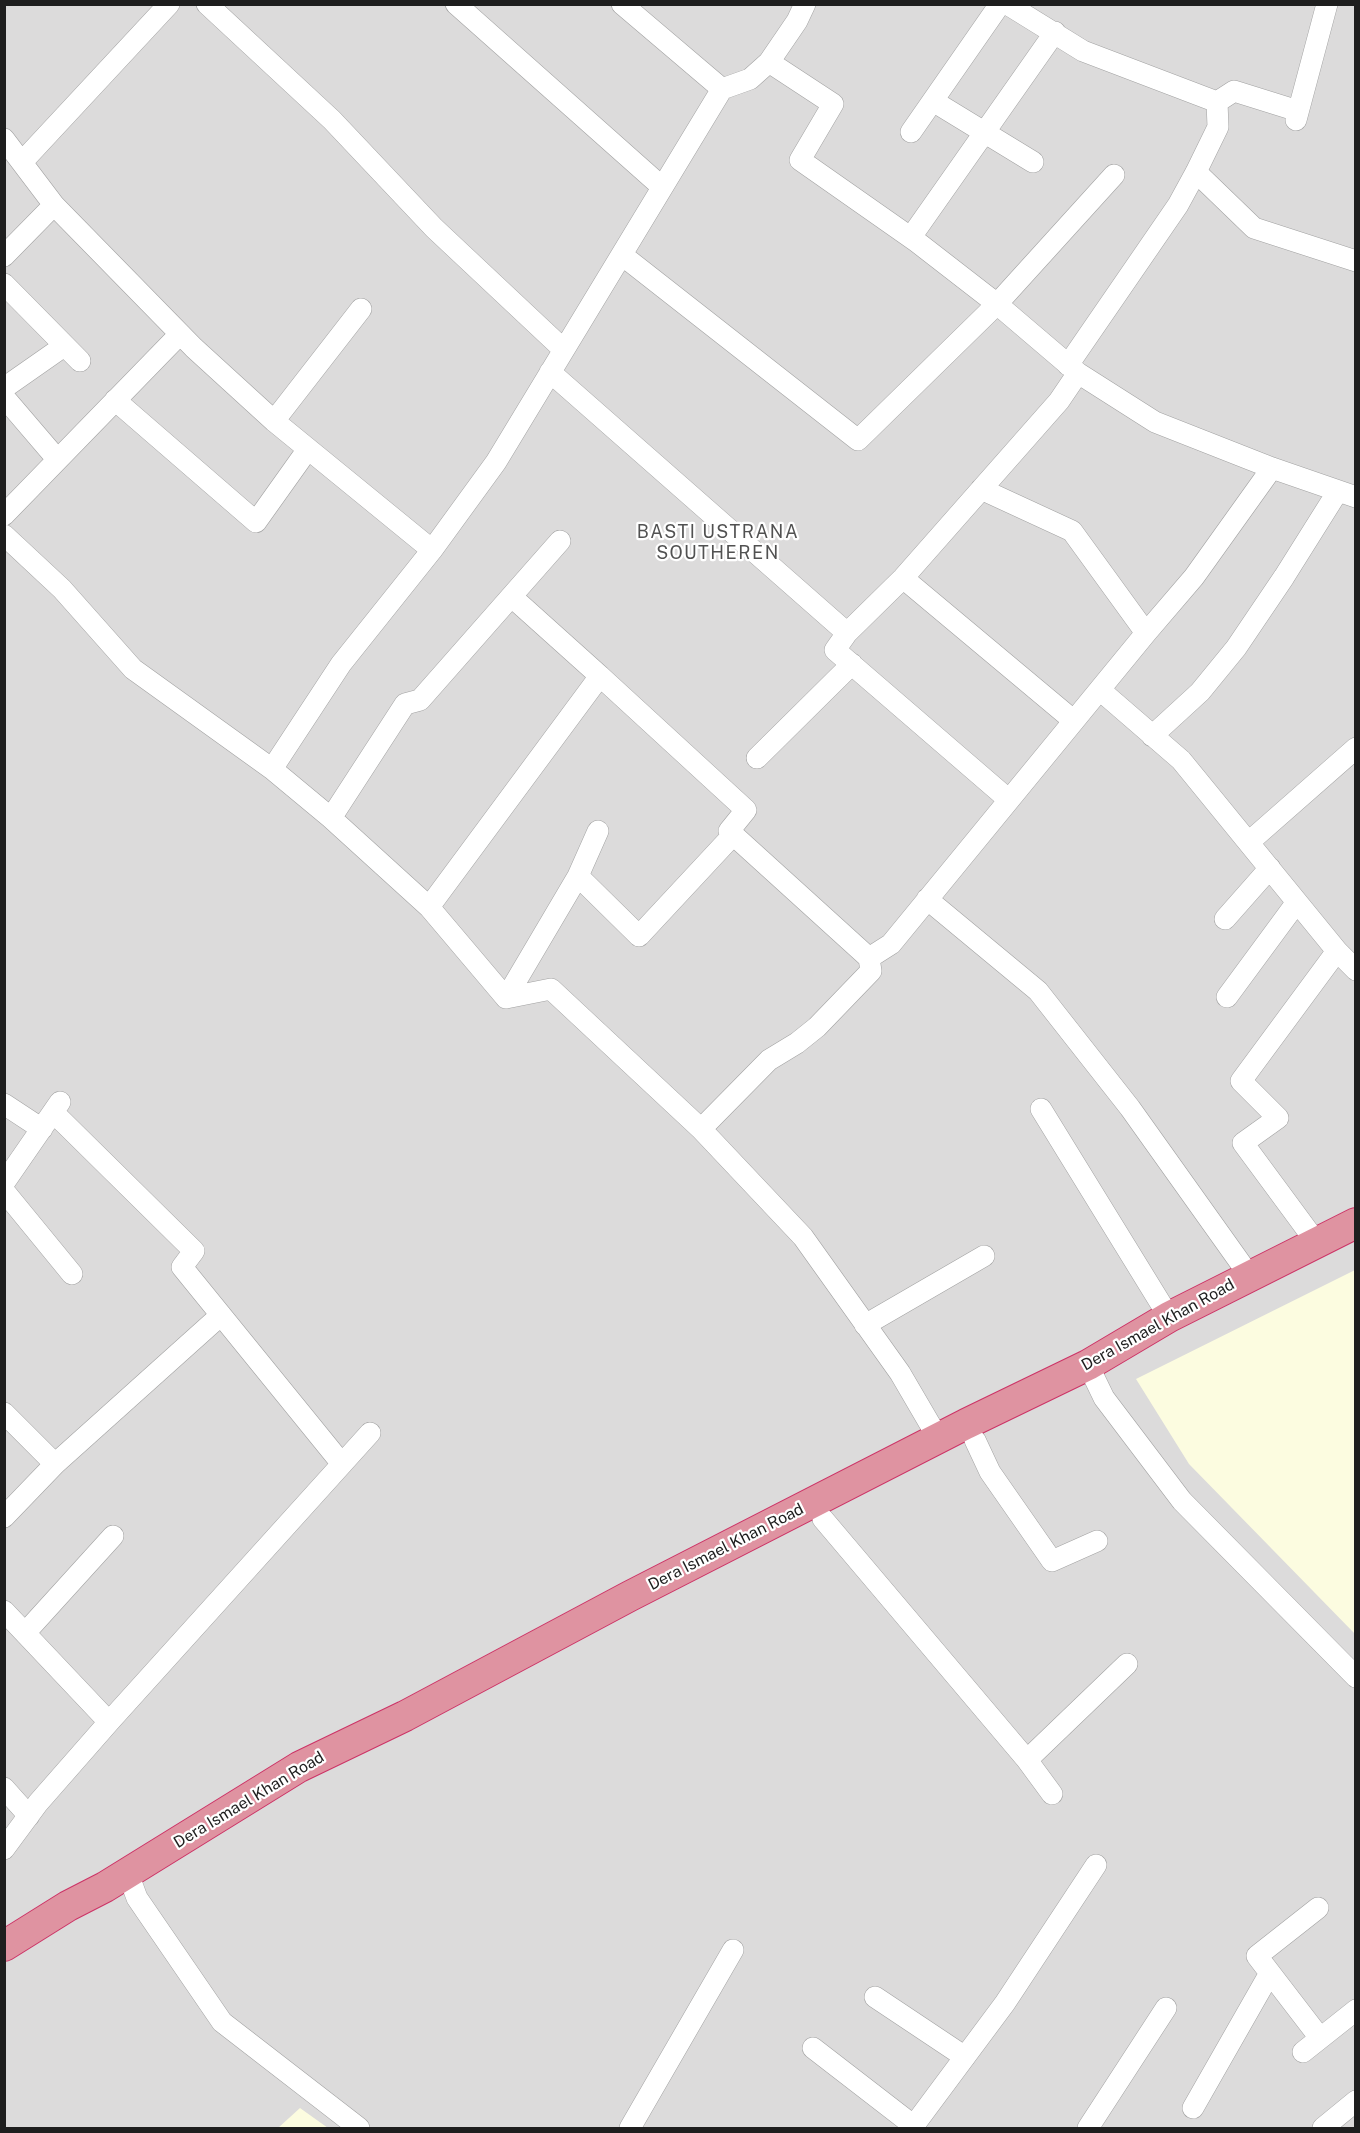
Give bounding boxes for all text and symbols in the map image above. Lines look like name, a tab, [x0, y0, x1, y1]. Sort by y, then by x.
district label: BASTI USTRANA SOUTHEREN	[637, 521, 799, 564]
street label: Dera Ismael Khan Road	[1078, 1275, 1238, 1375]
street label: Dera Ismael Khan Road	[645, 1499, 807, 1595]
street label: Dera Ismael Khan Road	[170, 1747, 328, 1853]

